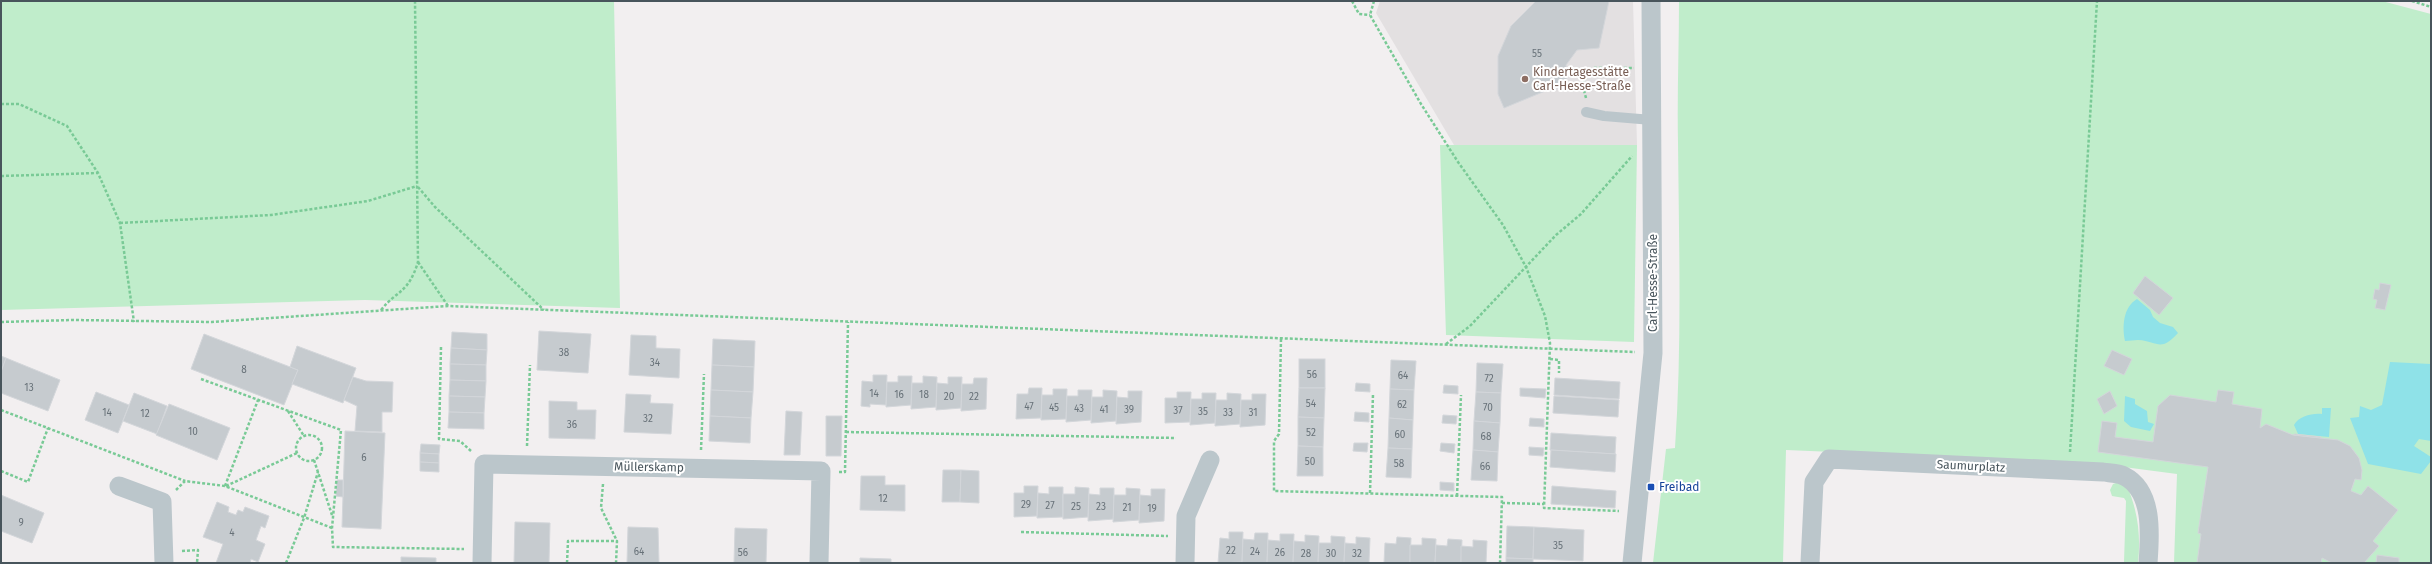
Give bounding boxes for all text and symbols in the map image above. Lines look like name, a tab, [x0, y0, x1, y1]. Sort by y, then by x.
house number: 55	[1532, 48, 1542, 60]
place label: Kindertagesstätte Carl-Hesse-Straße	[1533, 65, 1631, 93]
marker: Kindertagesstätte Carl-Hesse-Straße	[1520, 74, 1530, 84]
street label: Carl-Hesse-Straße	[1646, 234, 1660, 332]
house number: 38	[559, 347, 570, 359]
house number: 34	[650, 357, 661, 369]
house number: 8	[241, 364, 247, 376]
house number: 56	[1307, 369, 1317, 381]
house number: 64	[1398, 370, 1409, 382]
house number: 72	[1484, 373, 1494, 385]
house number: 13	[24, 382, 34, 394]
house number: 14	[869, 388, 880, 400]
house number: 16	[894, 389, 904, 401]
house number: 18	[919, 389, 929, 401]
house number: 20	[944, 391, 955, 403]
house number: 22	[969, 391, 979, 403]
house number: 54	[1306, 398, 1317, 410]
house number: 62	[1397, 399, 1407, 411]
house number: 47	[1024, 401, 1034, 413]
house number: 45	[1049, 402, 1059, 414]
house number: 70	[1483, 402, 1493, 414]
house number: 43	[1074, 403, 1084, 415]
house number: 41	[1099, 404, 1109, 416]
house number: 39	[1124, 404, 1134, 416]
house number: 37	[1173, 405, 1183, 417]
house number: 35	[1198, 406, 1208, 418]
house number: 14	[102, 407, 113, 419]
house number: 33	[1223, 407, 1233, 419]
house number: 31	[1248, 407, 1258, 419]
house number: 12	[140, 408, 150, 420]
house number: 32	[643, 413, 653, 425]
house number: 36	[567, 419, 577, 431]
house number: 10	[188, 426, 198, 438]
house number: 52	[1306, 427, 1316, 439]
house number: 60	[1395, 429, 1406, 441]
house number: 68	[1481, 431, 1492, 443]
house number: 6	[361, 452, 367, 464]
house number: 50	[1305, 456, 1316, 468]
street label: Saumurplatz	[1936, 457, 2006, 475]
house number: 58	[1394, 458, 1405, 470]
street label: Müllerskamp	[614, 459, 684, 475]
house number: 66	[1480, 461, 1490, 473]
place label: Freibad	[1659, 480, 1699, 494]
marker: Freibad	[1646, 482, 1656, 492]
house number: 12	[878, 493, 888, 505]
house number: 29	[1021, 499, 1031, 511]
house number: 27	[1045, 500, 1055, 512]
house number: 25	[1071, 501, 1081, 513]
house number: 23	[1096, 501, 1106, 513]
house number: 21	[1122, 502, 1132, 514]
house number: 19	[1147, 503, 1157, 515]
house number: 9	[18, 517, 24, 529]
house number: 4	[229, 527, 235, 539]
house number: 35	[1553, 540, 1563, 552]
house number: 22	[1226, 545, 1236, 557]
house number: 64	[634, 546, 645, 558]
house number: 24	[1250, 546, 1261, 558]
house number: 56	[738, 547, 748, 559]
house number: 26	[1275, 547, 1285, 559]
house number: 28	[1301, 548, 1312, 560]
house number: 30	[1326, 548, 1337, 560]
house number: 32	[1352, 548, 1362, 560]

